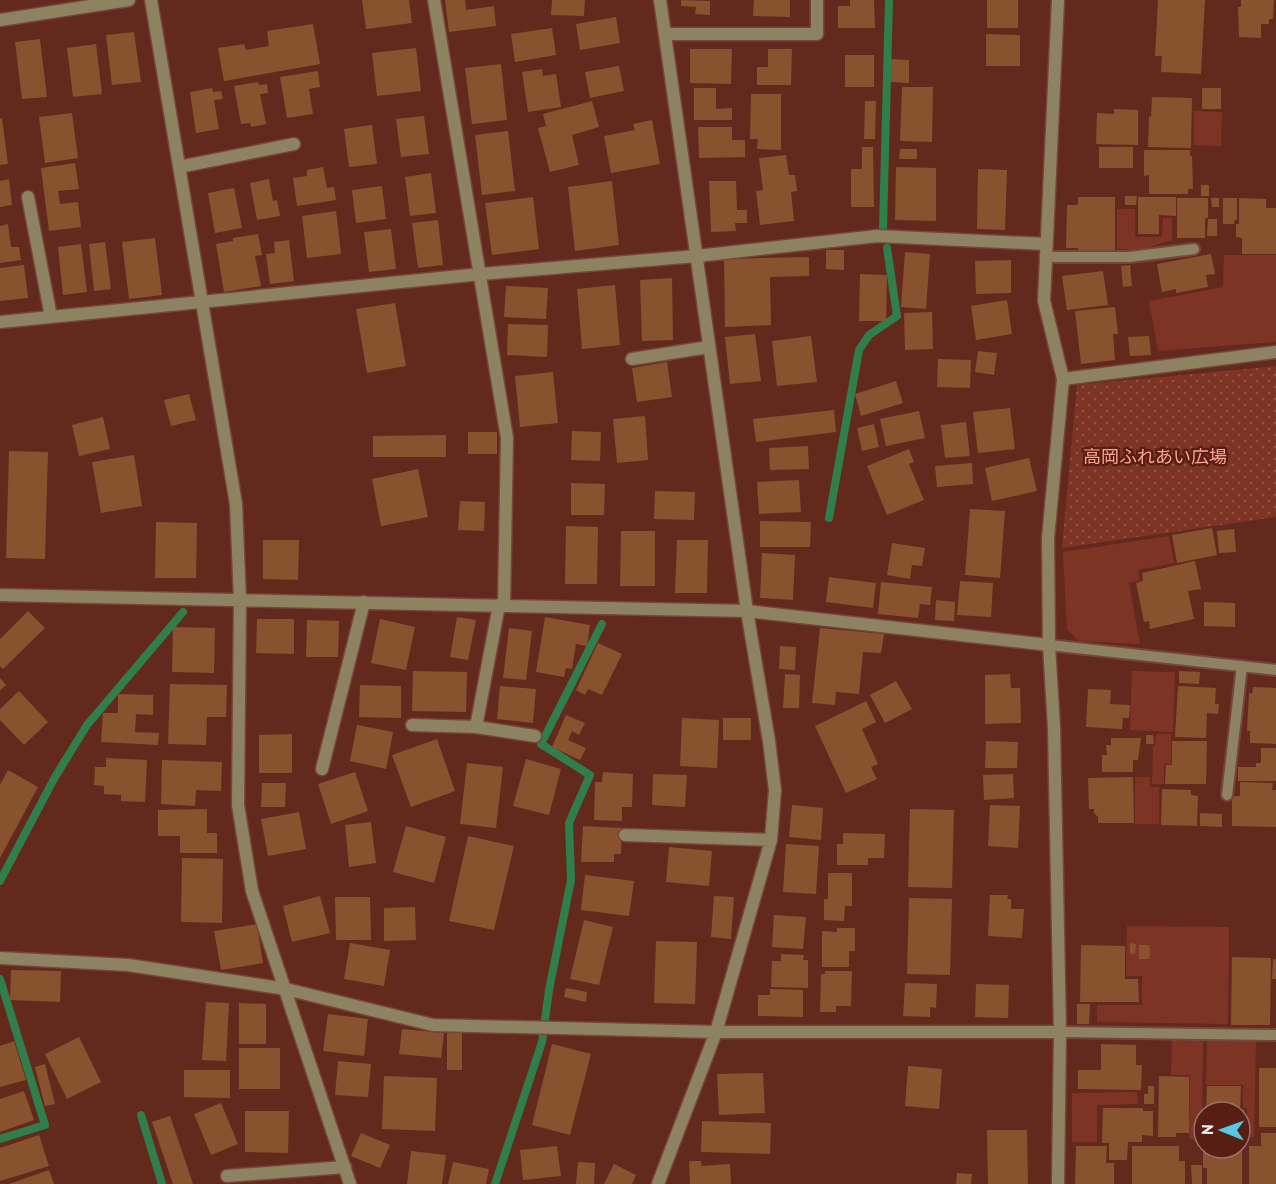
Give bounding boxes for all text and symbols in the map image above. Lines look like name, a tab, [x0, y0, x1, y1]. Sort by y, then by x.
park label: 高岡ふれあい広場	[1083, 445, 1227, 468]
north arrow	[1192, 1100, 1252, 1160]
text: N	[1197, 1124, 1217, 1135]

